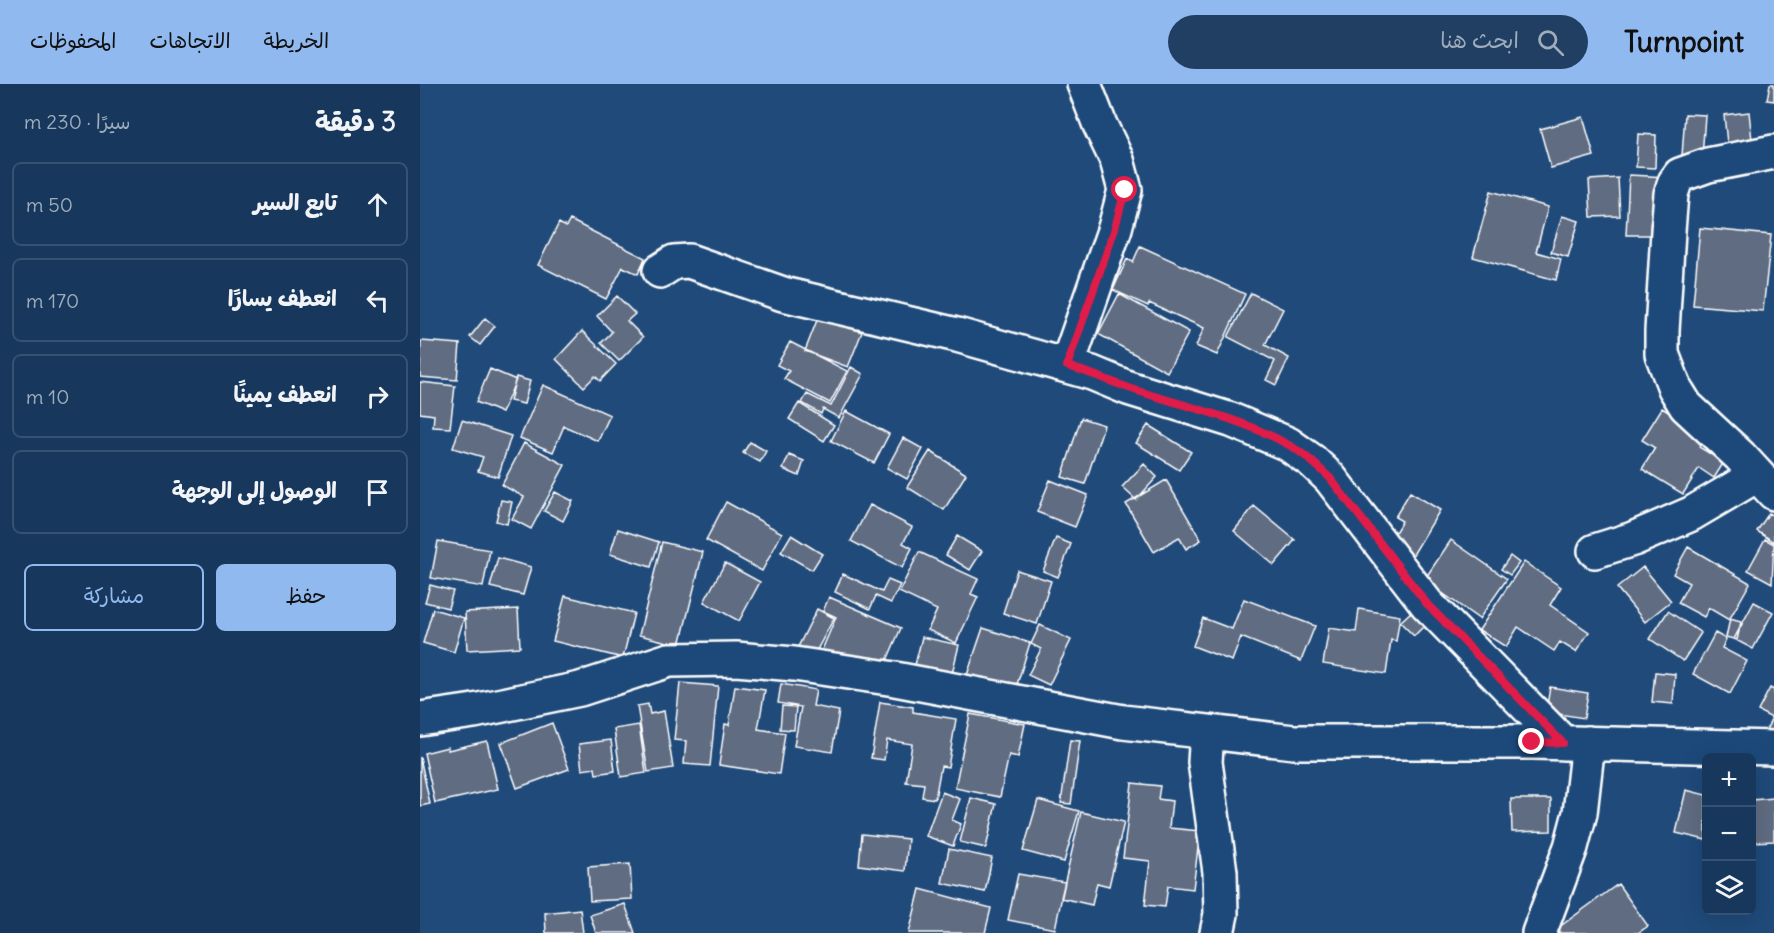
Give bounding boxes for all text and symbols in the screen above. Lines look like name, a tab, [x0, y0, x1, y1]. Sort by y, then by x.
search box	[1168, 15, 1588, 69]
text: Turnpoint	[1624, 24, 1744, 60]
text: ابحث هنا	[1440, 26, 1519, 54]
icon: search	[1534, 26, 1567, 59]
text: المحفوظات	[30, 27, 116, 54]
text: الاتجاهات	[149, 27, 231, 54]
text: الخريطة	[264, 27, 329, 54]
text: 3 دقيقة	[315, 105, 396, 138]
text: سيرًا · 230 m	[24, 109, 131, 134]
route start	[1111, 176, 1137, 202]
text: تابع السير	[253, 188, 337, 216]
icon: ahead	[361, 188, 394, 221]
text: 50 m	[26, 192, 73, 217]
text: انعطف يسارًا	[228, 284, 337, 312]
icon: left	[361, 284, 394, 317]
text: 170 m	[26, 288, 79, 313]
text: انعطف يمينًا	[234, 380, 337, 408]
icon: right	[361, 380, 394, 413]
text: 10 m	[26, 384, 69, 409]
text: الوصول إلى الوجهة	[172, 476, 337, 504]
icon: arrive	[361, 476, 394, 509]
button: مشاركة	[24, 564, 204, 631]
button: حفظ	[216, 564, 396, 631]
route end	[1518, 728, 1544, 754]
map controls	[1702, 753, 1756, 915]
button: +	[1702, 753, 1756, 807]
button: −	[1702, 807, 1756, 861]
button: layers	[1702, 861, 1756, 915]

